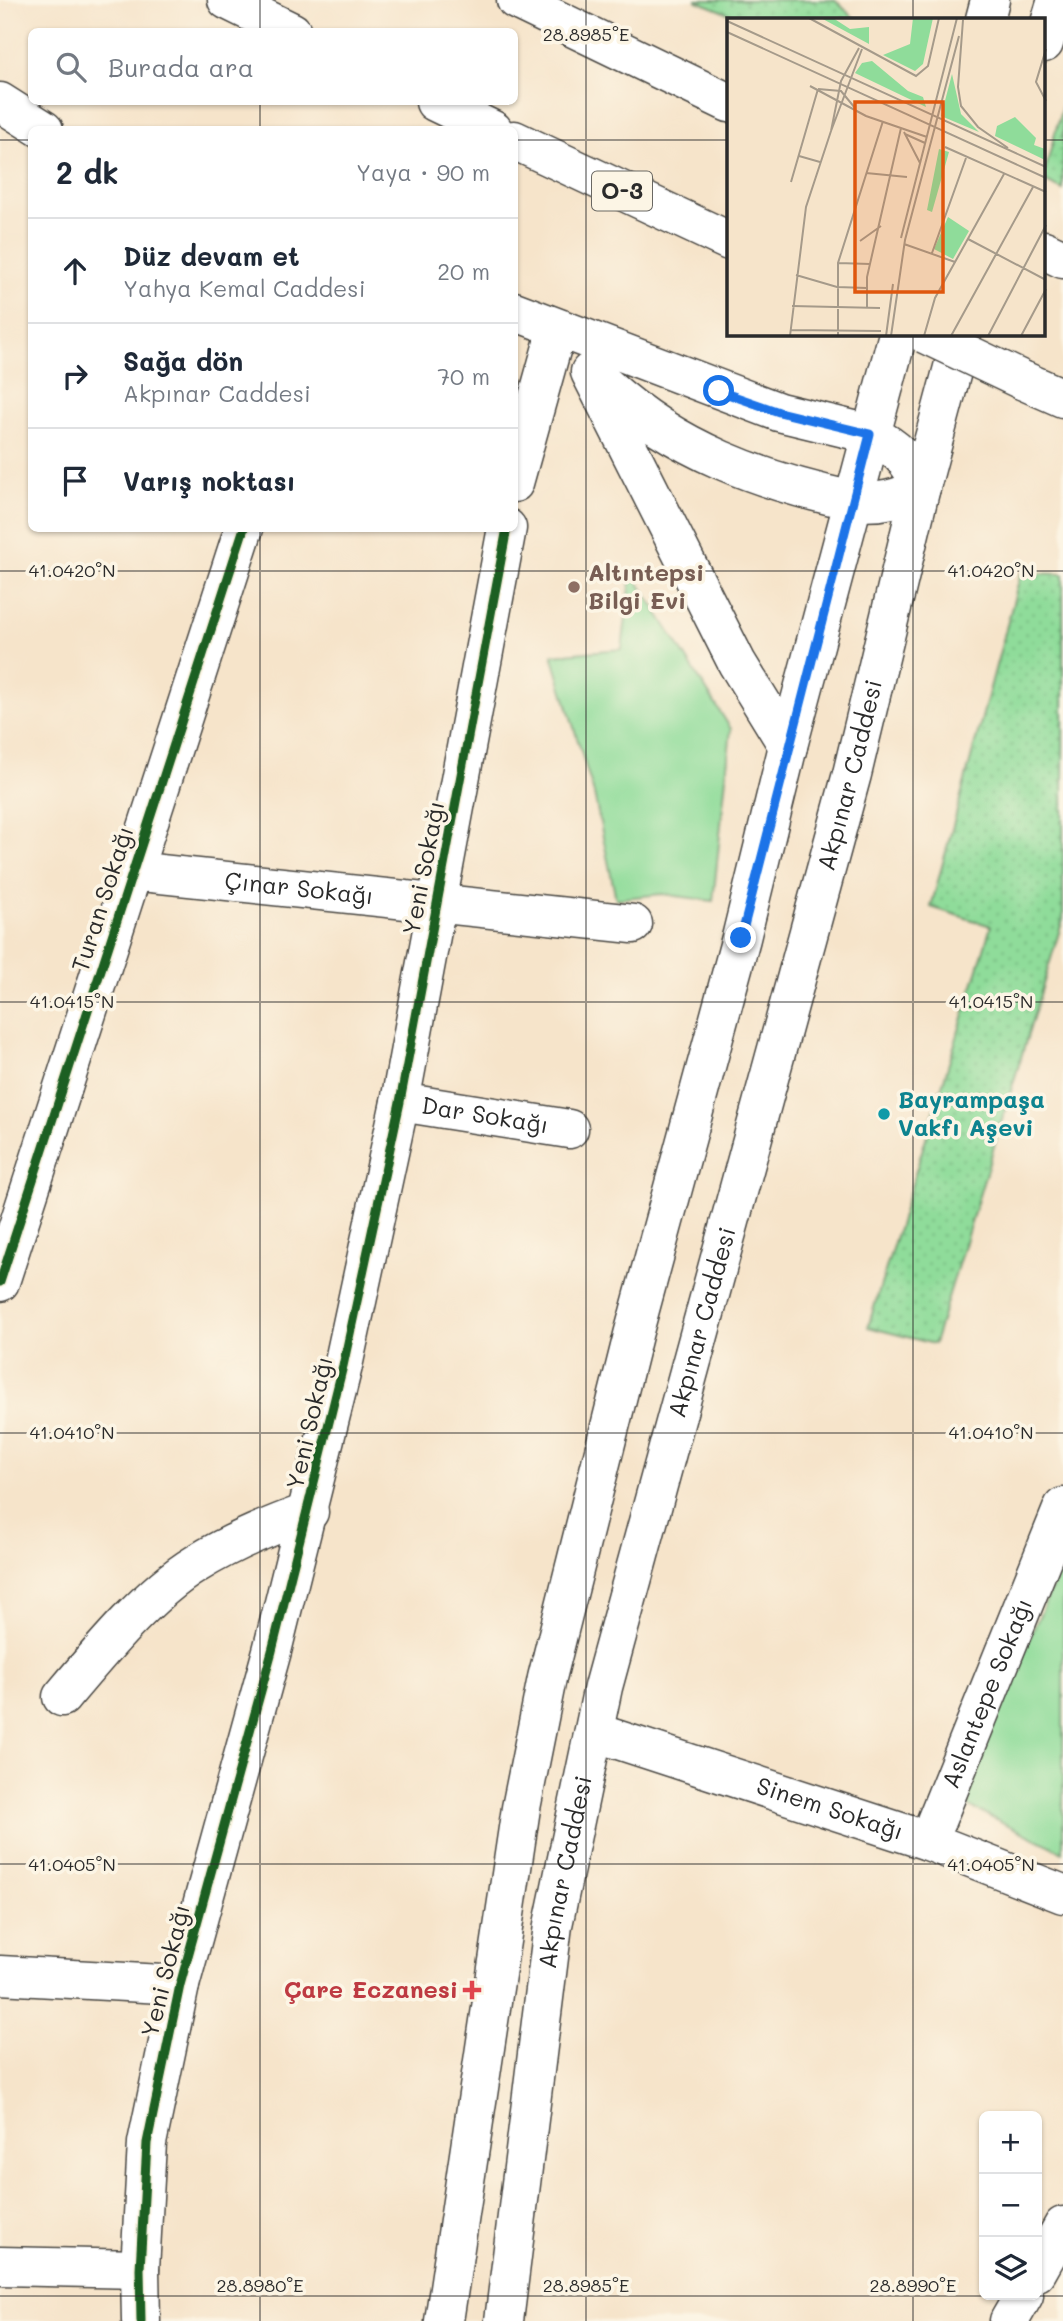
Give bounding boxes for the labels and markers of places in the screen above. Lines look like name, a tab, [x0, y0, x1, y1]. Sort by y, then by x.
place label: Altıntepsi Bilgi Evi	[588, 556, 704, 615]
marker: Altıntepsi Bilgi Evi	[566, 579, 582, 595]
place label: Bayrampaşa Vakfı Aşevi	[898, 1083, 1045, 1143]
marker: Bayrampaşa Vakfı Aşevi	[876, 1106, 892, 1122]
place label: Çare Eczanesi	[284, 1973, 458, 2004]
marker: Çare Eczanesi	[464, 1982, 480, 1998]

